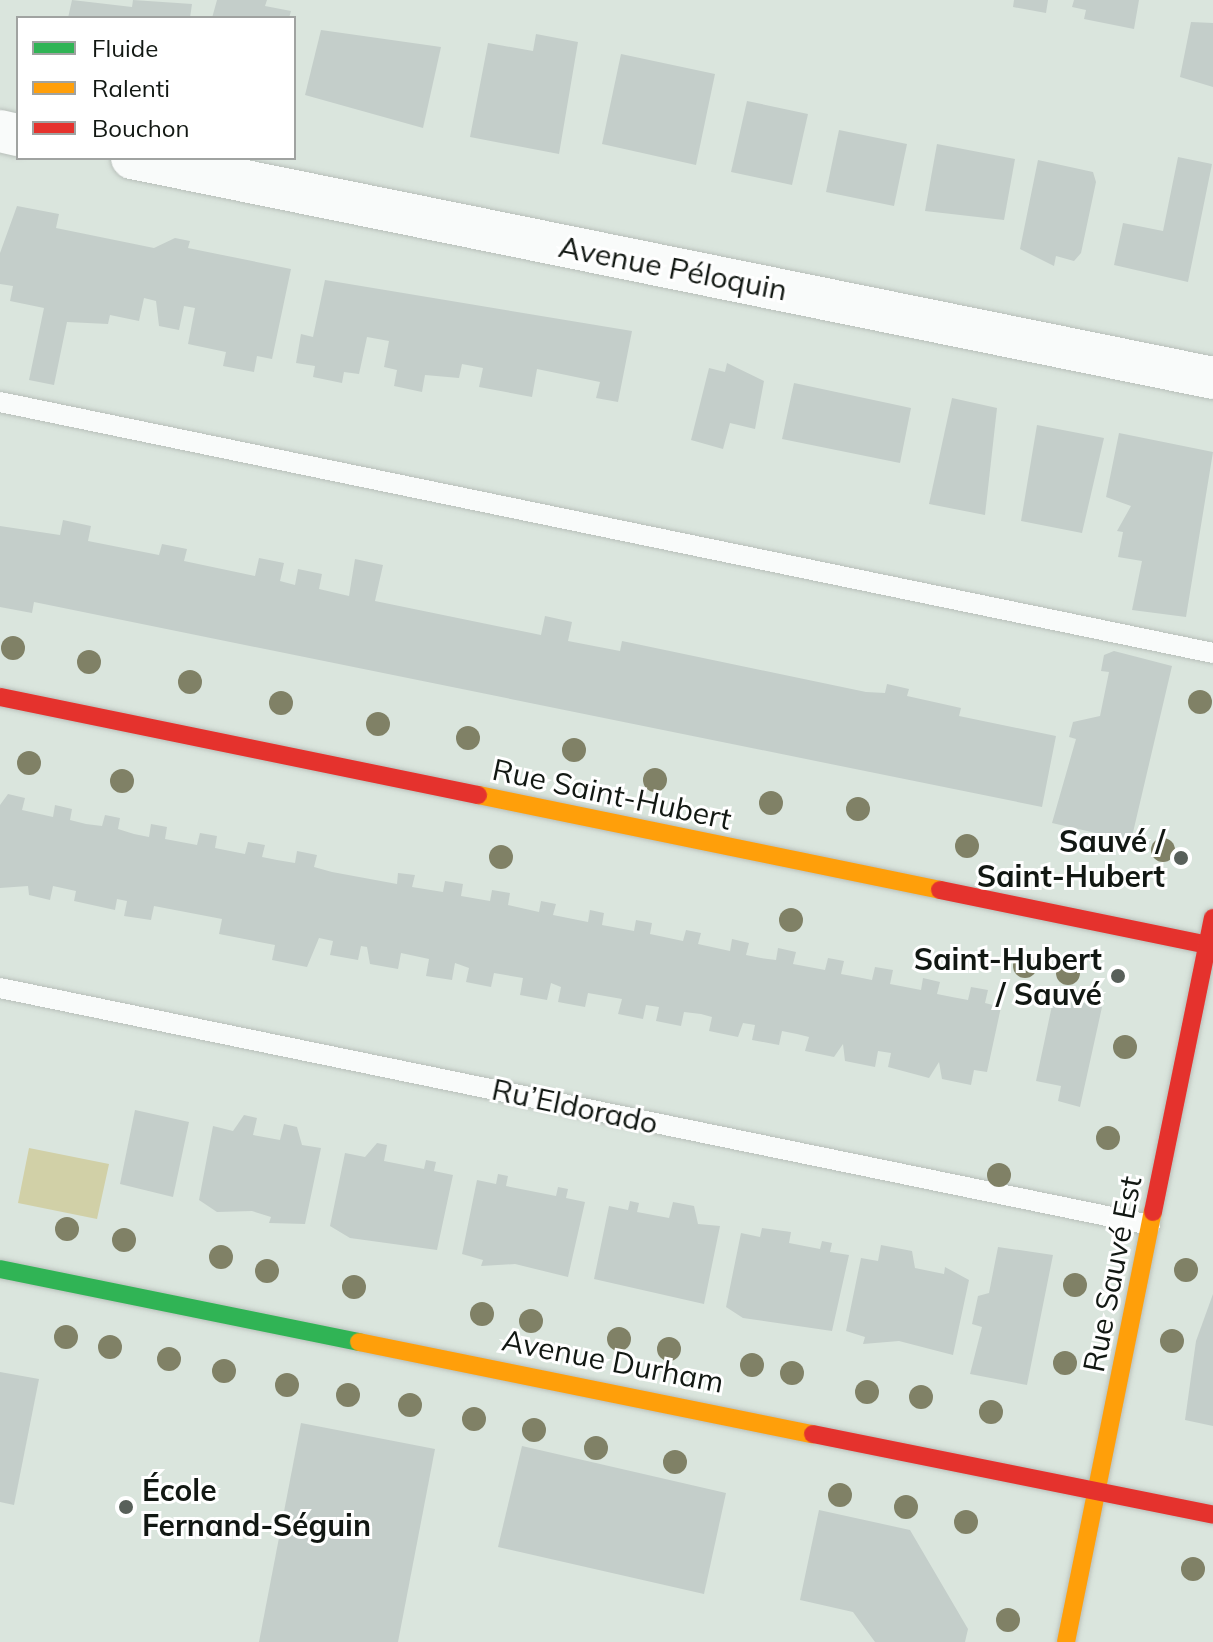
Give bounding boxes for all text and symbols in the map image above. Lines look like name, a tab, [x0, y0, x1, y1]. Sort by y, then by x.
legend	[16, 16, 296, 160]
text: Fluide	[92, 33, 158, 63]
text: Ralenti	[92, 73, 170, 103]
text: Bouchon	[92, 113, 190, 143]
street label: Avenue Péloquin	[556, 228, 790, 308]
street label: Rue Saint-Hubert	[489, 751, 735, 837]
place label: Sauvé / Saint-Hubert	[977, 823, 1165, 894]
marker: Sauvé / Saint-Hubert	[1172, 849, 1190, 867]
place label: Saint-Hubert / Sauvé	[914, 941, 1102, 1012]
marker: Saint-Hubert / Sauvé	[1109, 967, 1127, 985]
street label: Ru’Eldorado	[489, 1071, 661, 1141]
street label: Rue Sauvé Est	[1075, 1173, 1149, 1375]
street label: Avenue Durham	[499, 1322, 727, 1400]
place label: École Fernand-Séguin	[142, 1472, 371, 1542]
marker: École Fernand-Séguin	[117, 1498, 135, 1516]

